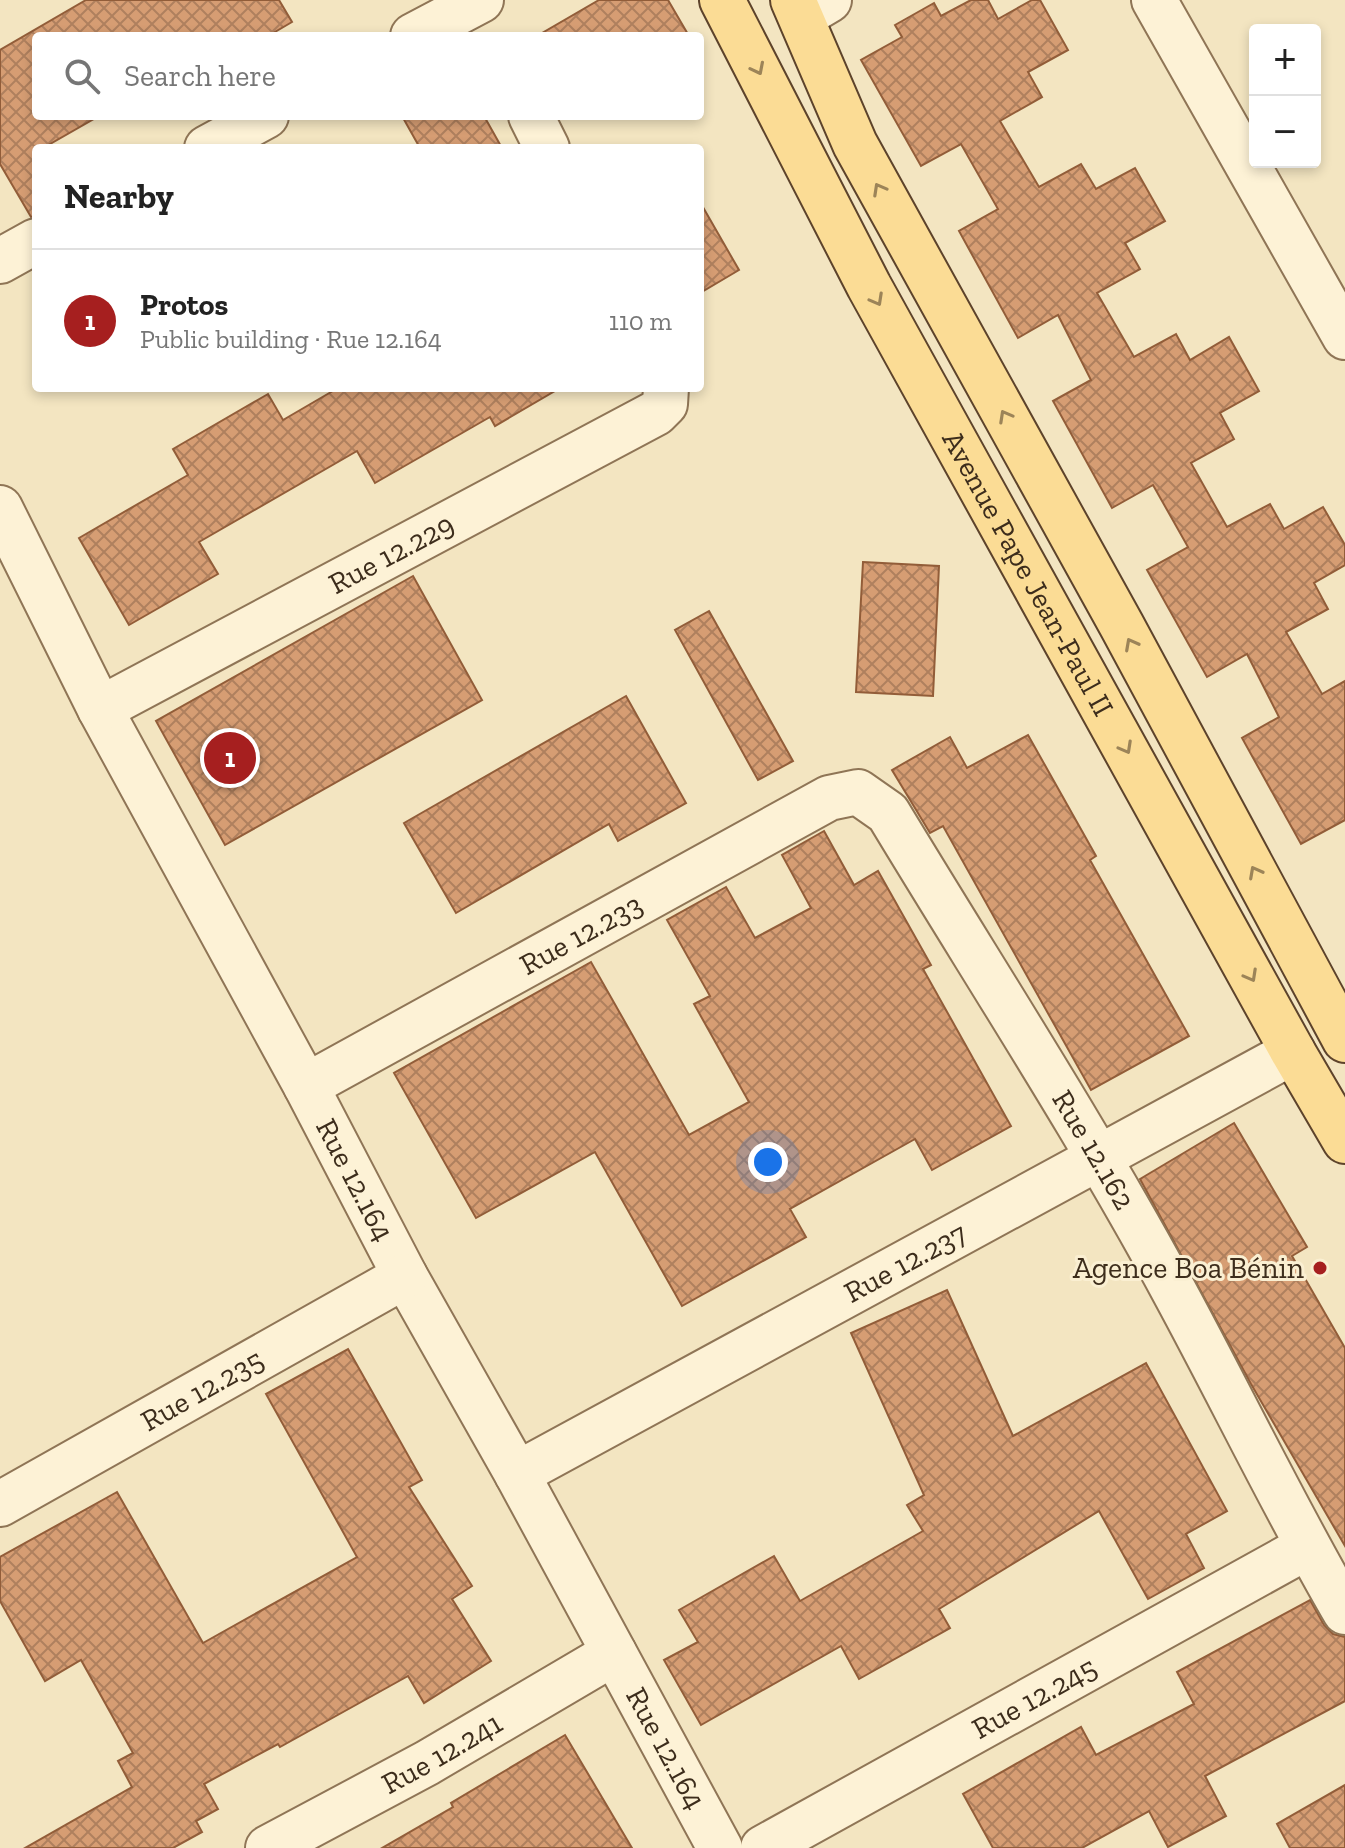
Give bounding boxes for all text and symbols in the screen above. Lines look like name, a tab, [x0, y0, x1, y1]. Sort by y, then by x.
map controls	[1249, 24, 1321, 168]
button: +	[1249, 24, 1321, 96]
search box	[32, 32, 704, 120]
icon: search	[60, 54, 104, 98]
text: Search here	[124, 58, 276, 94]
one-way arrow	[748, 61, 763, 76]
button: −	[1249, 96, 1321, 168]
text: Nearby	[64, 176, 174, 217]
one-way arrow	[874, 182, 889, 197]
text: Protos	[140, 287, 228, 323]
one-way arrow	[868, 292, 883, 306]
text: 1	[85, 305, 95, 337]
text: 110 m	[609, 305, 672, 337]
text: Public building · Rue 12.164	[140, 323, 442, 355]
one-way arrow	[999, 411, 1015, 425]
street label: Avenue Pape Jean-Paul II	[935, 424, 1122, 722]
street label: Rue 12.229	[323, 506, 460, 602]
one-way arrow	[1125, 638, 1141, 652]
pin: 1	[204, 728, 256, 788]
one-way arrow	[1116, 740, 1131, 754]
one-way arrow	[1249, 866, 1264, 881]
street label: Rue 12.233	[513, 886, 649, 983]
one-way arrow	[1241, 967, 1257, 982]
street label: Rue 12.162	[1044, 1084, 1143, 1216]
street label: Rue 12.164	[308, 1112, 402, 1247]
your location	[748, 1142, 788, 1182]
street label: Rue 12.237	[838, 1215, 973, 1311]
place label: Agence Boa Bénin	[1073, 1250, 1304, 1286]
marker: Agence Boa Bénin	[1311, 1259, 1329, 1277]
street label: Rue 12.235	[134, 1341, 270, 1439]
street label: Rue 12.245	[966, 1649, 1103, 1747]
street label: Rue 12.164	[618, 1681, 714, 1816]
street label: Rue 12.241	[376, 1705, 509, 1802]

